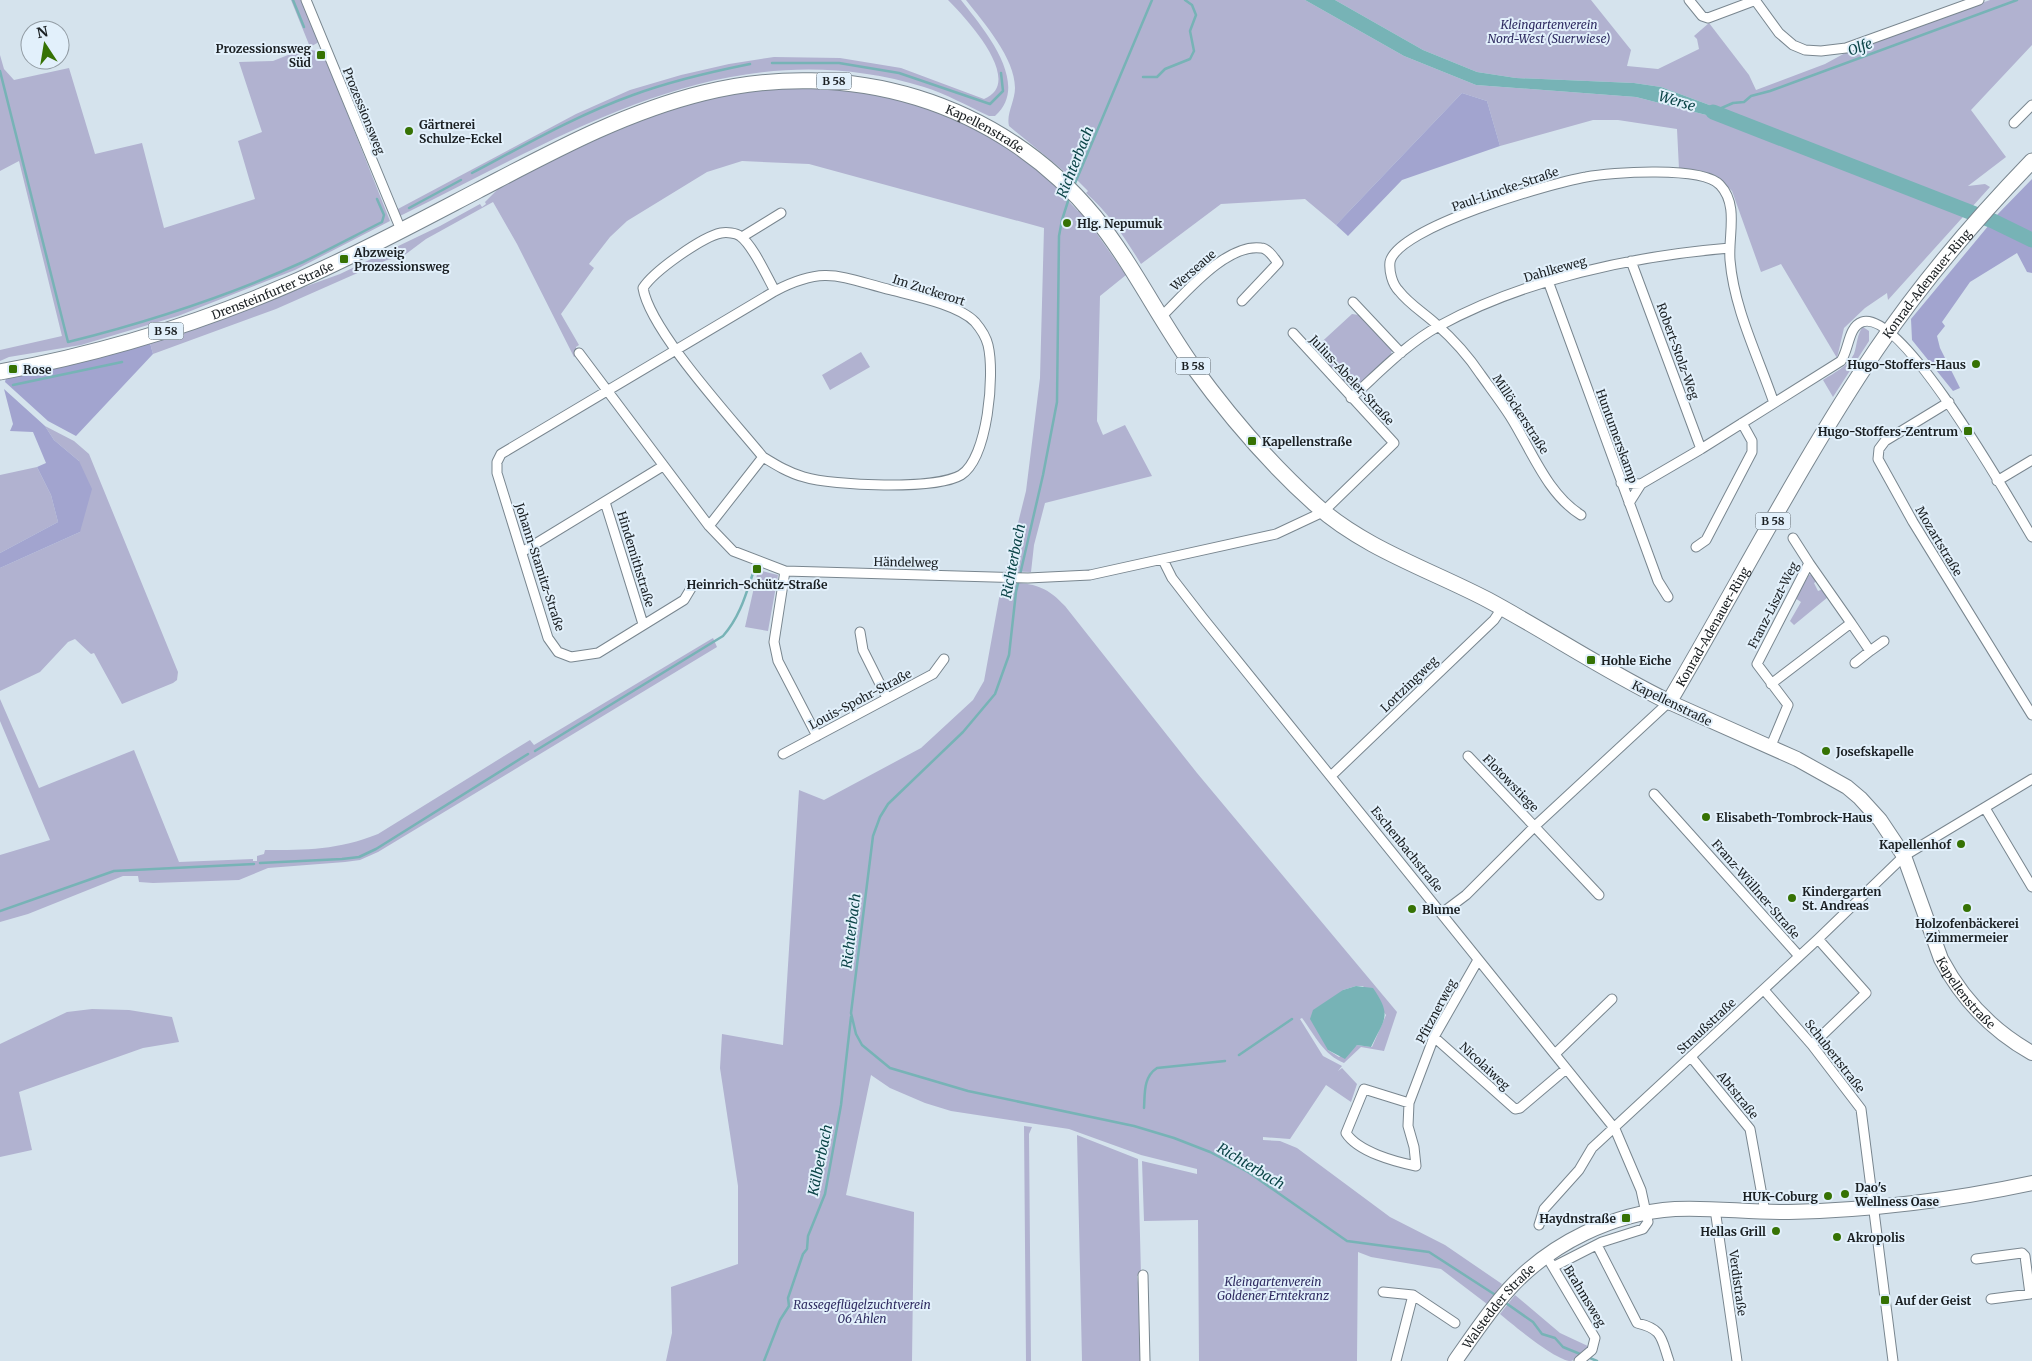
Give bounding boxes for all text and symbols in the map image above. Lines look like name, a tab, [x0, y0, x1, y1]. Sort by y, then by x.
park label: Kleingartenverein Nord-West (Suerwiese)	[1488, 17, 1610, 46]
north arrow	[20, 20, 70, 70]
text: N	[35, 22, 50, 42]
water label: Olfe	[1845, 34, 1875, 60]
place label: Prozessionsweg Süd	[216, 41, 312, 70]
marker: Prozessionsweg Süd	[315, 49, 327, 61]
street label: Prozessionsweg	[340, 65, 389, 157]
road number: B 58	[816, 72, 852, 90]
water label: Werse	[1656, 87, 1698, 115]
street label: Kapellenstraße	[944, 101, 1027, 156]
place label: Gärtnerei Schulze-Eckel	[419, 117, 502, 146]
water label: Richterbach	[1052, 124, 1098, 200]
marker: Gärtnerei Schulze-Eckel	[403, 125, 415, 137]
street label: Paul-Lincke-Straße	[1450, 164, 1560, 214]
place label: Hlg. Nepumuk	[1077, 216, 1163, 231]
marker: Hlg. Nepumuk	[1061, 217, 1073, 229]
street label: Konrad-Adenauer-Ring	[1879, 225, 1974, 341]
place label: Abzweig Prozessionsweg	[353, 245, 450, 274]
street label: Werseaue	[1167, 246, 1219, 294]
marker: Abzweig Prozessionsweg	[338, 253, 350, 265]
street label: Dahlkeweg	[1522, 253, 1589, 285]
street label: Drensteinfurter Straße	[209, 258, 336, 322]
street label: Im Zuckerort	[891, 271, 968, 309]
street label: Robert-Stolz-Weg	[1654, 301, 1703, 402]
road number: B 58	[148, 322, 184, 340]
street label: Julius-Abeler-Straße	[1306, 331, 1397, 428]
place label: Hugo-Stoffers-Haus	[1847, 357, 1966, 372]
road number: B 58	[1176, 358, 1210, 374]
marker: Hugo-Stoffers-Haus	[1970, 358, 1982, 370]
place label: Rose	[23, 362, 52, 377]
marker: Rose	[7, 363, 19, 375]
street label: Millöckerstraße	[1490, 371, 1552, 457]
street label: Huntumerskamp	[1593, 387, 1641, 485]
place label: Hugo-Stoffers-Zentrum	[1818, 424, 1958, 439]
marker: Hugo-Stoffers-Zentrum	[1962, 425, 1974, 437]
place label: Kapellenstraße	[1262, 434, 1352, 449]
marker: Kapellenstraße	[1246, 435, 1258, 447]
street label: Johann-Stamitz-Straße	[512, 500, 568, 633]
street label: Mozartstraße	[1912, 503, 1966, 579]
street label: Hindemithstraße	[614, 509, 658, 609]
road number: B 58	[1756, 512, 1790, 530]
water label: Richterbach	[997, 522, 1029, 600]
street label: Händelweg	[873, 554, 939, 570]
street label: Franz-Liszt-Weg	[1745, 558, 1802, 651]
marker: Heinrich-Schütz-Straße	[751, 563, 763, 575]
street label: Konrad-Adenauer-Ring	[1672, 563, 1752, 689]
place label: Heinrich-Schütz-Straße	[687, 577, 828, 592]
street label: Lortzingweg	[1377, 652, 1441, 715]
place label: Hohle Eiche	[1601, 653, 1672, 668]
marker: Hohle Eiche	[1585, 654, 1597, 666]
street label: Louis-Spohr-Straße	[806, 666, 914, 732]
street label: Kapellenstraße	[1630, 677, 1714, 729]
place label: Josefskapelle	[1835, 744, 1914, 759]
marker: Josefskapelle	[1820, 745, 1832, 757]
street label: Flotowstiege	[1480, 751, 1542, 815]
street label: Eschenbachstraße	[1368, 803, 1446, 895]
place label: Elisabeth-Tombrock-Haus	[1716, 810, 1872, 825]
marker: Elisabeth-Tombrock-Haus	[1700, 811, 1712, 823]
street label: Franz-Wüllner-Straße	[1709, 836, 1803, 942]
place label: Kapellenhof	[1879, 837, 1952, 852]
marker: Kapellenhof	[1955, 838, 1967, 850]
place label: Kindergarten St. Andreas	[1802, 884, 1881, 913]
water label: Richterbach	[837, 892, 865, 970]
marker: Kindergarten St. Andreas	[1786, 892, 1798, 904]
place label: Blume	[1422, 902, 1461, 917]
marker: Holzofenbäckerei Zimmermeier	[1961, 902, 1973, 914]
marker: Blume	[1406, 903, 1418, 915]
place label: Holzofenbäckerei Zimmermeier	[1915, 916, 2019, 945]
street label: Kapellenstraße	[1934, 954, 1999, 1032]
street label: Pfitznerweg	[1413, 975, 1460, 1046]
street label: Straußstraße	[1673, 995, 1739, 1057]
street label: Schubertstraße	[1802, 1016, 1868, 1096]
street label: Nicolaiweg	[1457, 1039, 1514, 1094]
street label: Abtstraße	[1714, 1067, 1762, 1122]
water label: Kälberbach	[803, 1123, 836, 1198]
water label: Richterbach	[1214, 1139, 1288, 1193]
place label: Dao's Wellness Oase	[1854, 1180, 1939, 1209]
marker: Dao's Wellness Oase	[1839, 1188, 1851, 1200]
place label: HUK-Coburg	[1742, 1189, 1818, 1204]
marker: HUK-Coburg	[1822, 1190, 1834, 1202]
place label: Haydnstraße	[1539, 1211, 1617, 1226]
marker: Haydnstraße	[1620, 1212, 1632, 1224]
place label: Hellas Grill	[1700, 1224, 1766, 1239]
marker: Hellas Grill	[1770, 1225, 1782, 1237]
place label: Akropolis	[1846, 1230, 1905, 1245]
marker: Akropolis	[1831, 1231, 1843, 1243]
street label: Verdistraße	[1726, 1248, 1750, 1317]
street label: Walstedder Straße	[1458, 1261, 1537, 1352]
street label: Brahmsweg	[1561, 1263, 1610, 1330]
park label: Kleingartenverein Goldener Erntekranz	[1217, 1274, 1330, 1303]
place label: Auf der Geist	[1894, 1293, 1972, 1308]
marker: Auf der Geist	[1879, 1294, 1891, 1306]
park label: Rassegeflügelzuchtverein 06 Ahlen	[793, 1297, 931, 1326]

